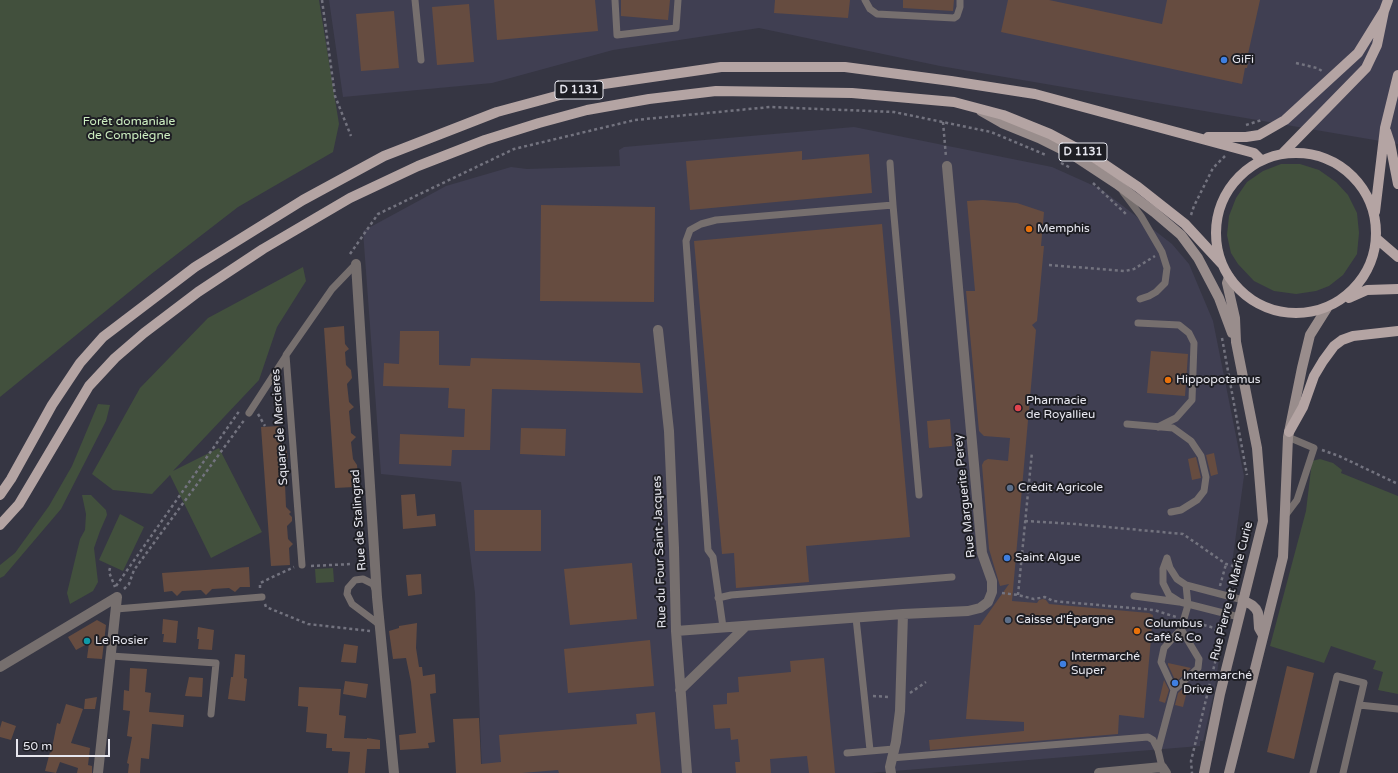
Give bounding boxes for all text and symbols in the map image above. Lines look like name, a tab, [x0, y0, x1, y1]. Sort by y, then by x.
place label: GiFi	[1232, 53, 1254, 67]
marker: GiFi	[1219, 55, 1229, 65]
road number: D 1131	[555, 81, 603, 99]
park label: Forêt domaniale de Compiègne	[83, 115, 175, 143]
road number: D 1131	[1059, 143, 1107, 161]
place label: Memphis	[1037, 222, 1090, 236]
marker: Memphis	[1024, 224, 1034, 234]
street label: Square de Mercieres	[269, 368, 291, 486]
place label: Hippopotamus	[1176, 373, 1261, 387]
marker: Hippopotamus	[1163, 375, 1173, 385]
place label: Pharmacie de Royallieu	[1026, 394, 1095, 422]
marker: Pharmacie de Royallieu	[1013, 403, 1023, 413]
street label: Rue Marguerite Perey	[951, 433, 979, 559]
street label: Rue de Stalingrad	[348, 469, 370, 571]
street label: Rue du Four Saint-Jacques	[650, 475, 670, 629]
place label: Crédit Agricole	[1018, 481, 1103, 495]
marker: Crédit Agricole	[1005, 483, 1015, 493]
street label: Rue Pierre et Marie Curie	[1208, 520, 1256, 662]
place label: Saint Algue	[1015, 551, 1081, 565]
marker: Saint Algue	[1002, 553, 1012, 563]
place label: Caisse d'Épargne	[1016, 613, 1114, 627]
marker: Caisse d'Épargne	[1003, 615, 1013, 625]
place label: Columbus Café & Co	[1145, 617, 1202, 645]
marker: Columbus Café & Co	[1132, 626, 1142, 636]
place label: Le Rosier	[95, 634, 148, 648]
marker: Le Rosier	[82, 636, 92, 646]
place label: Intermarché Super	[1071, 650, 1140, 678]
marker: Intermarché Super	[1058, 659, 1068, 669]
place label: Intermarché Drive	[1183, 669, 1252, 697]
marker: Intermarché Drive	[1170, 678, 1180, 688]
scale bar	[18, 731, 112, 757]
text: 50 m	[23, 739, 52, 753]

